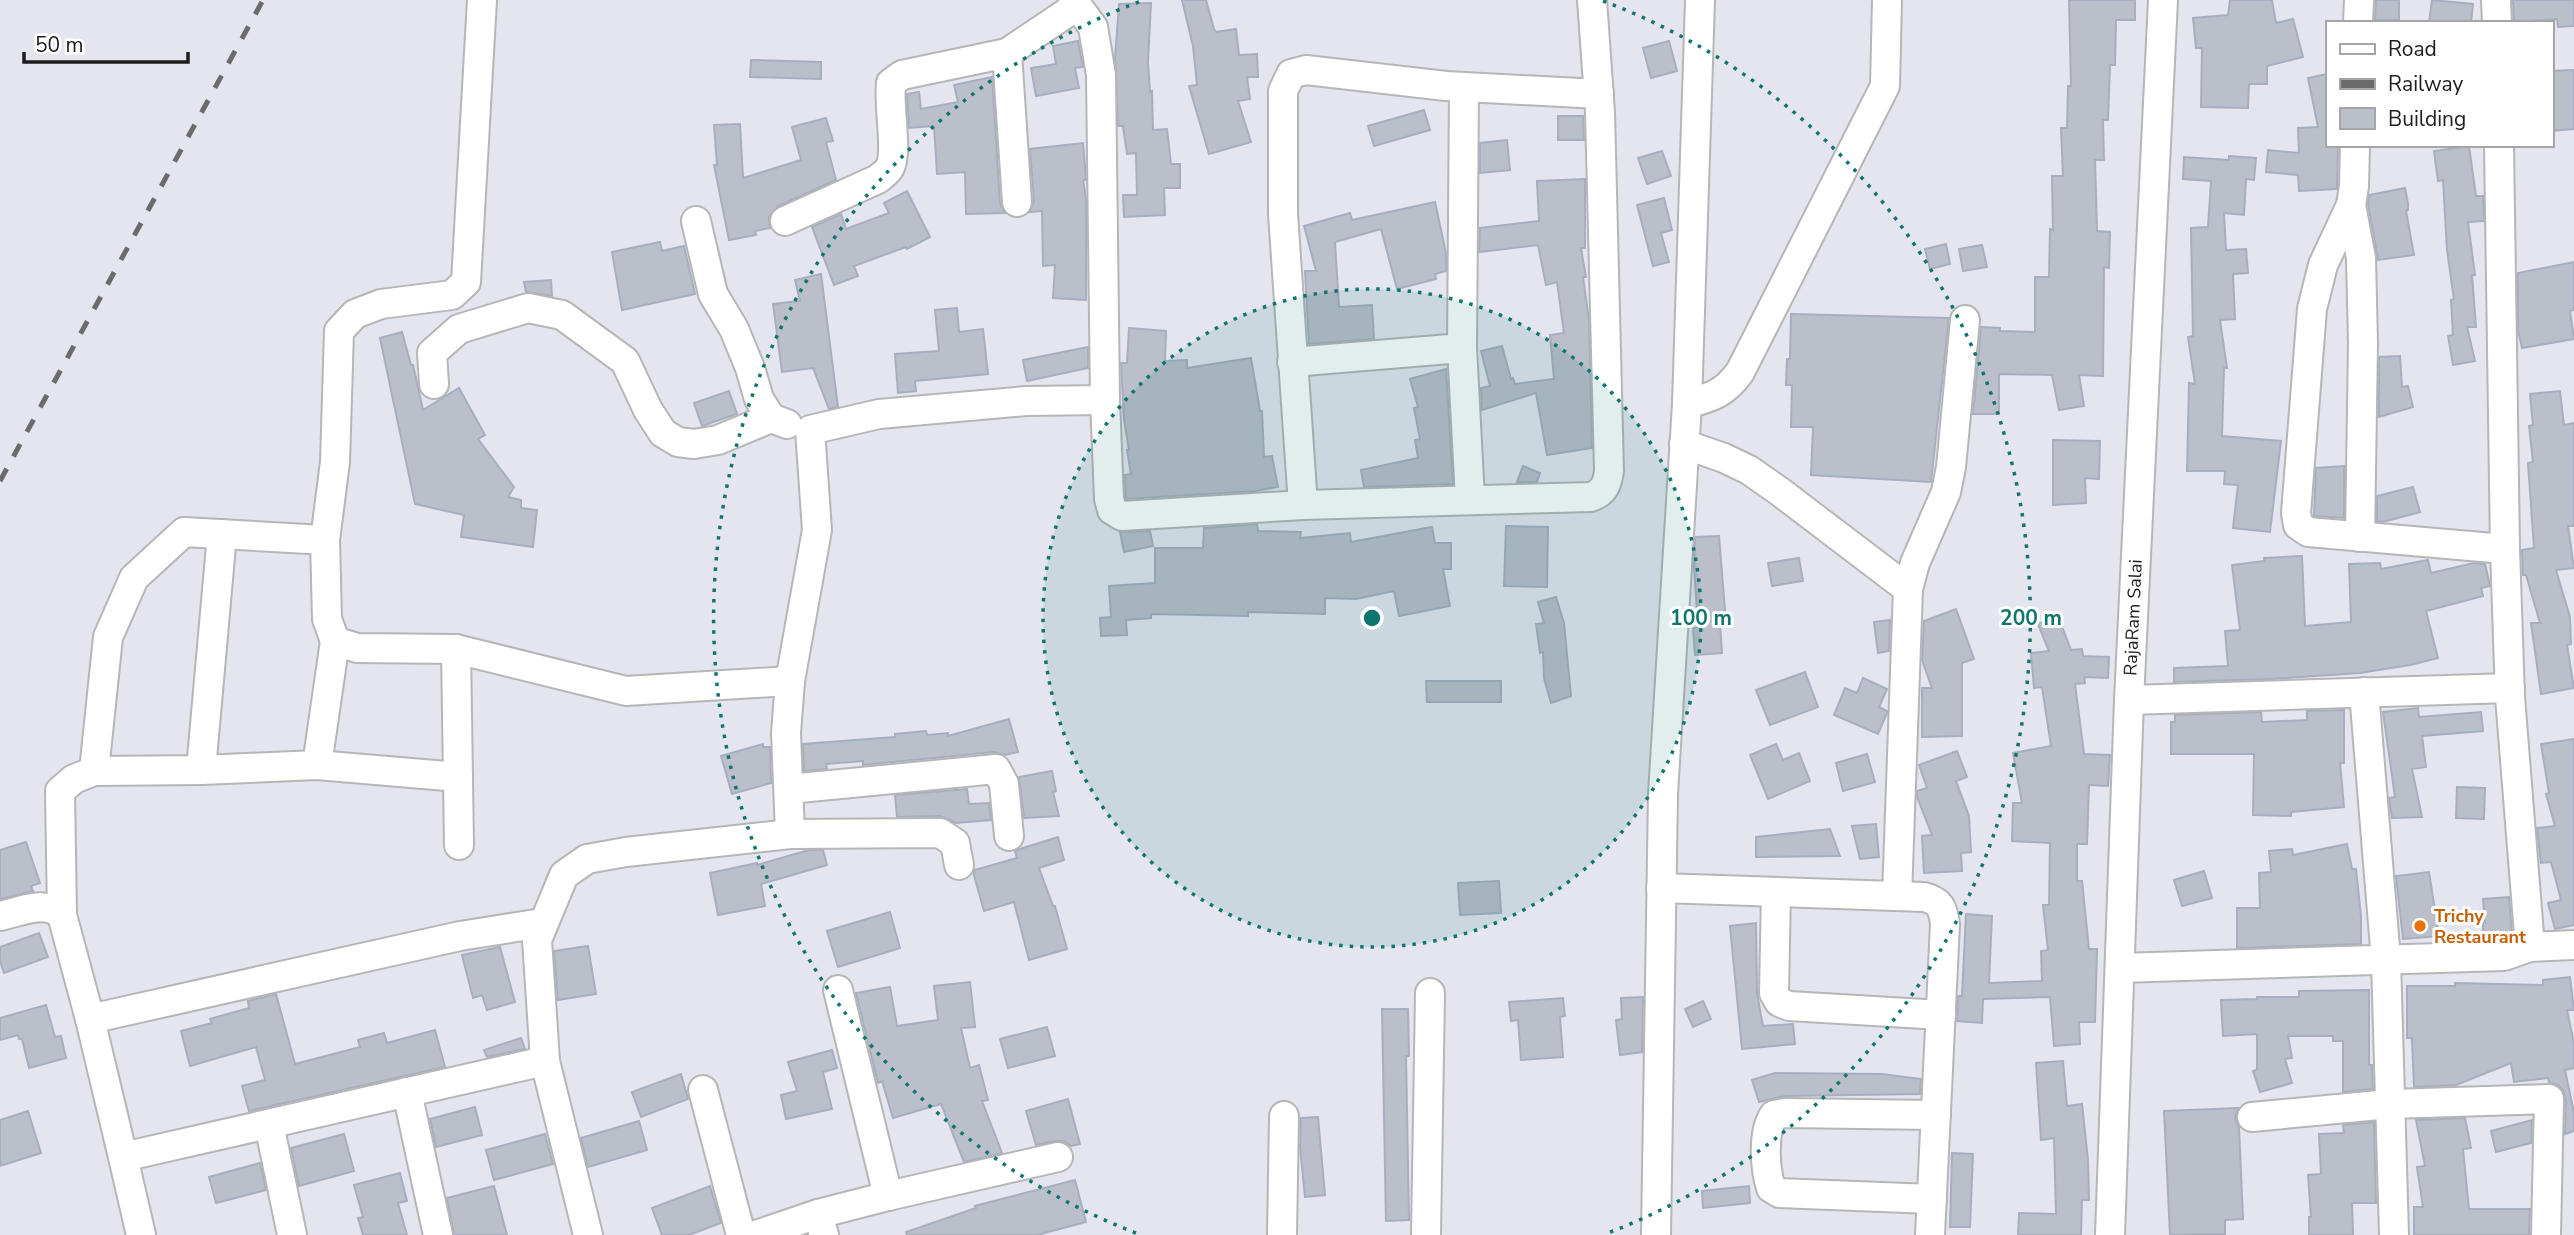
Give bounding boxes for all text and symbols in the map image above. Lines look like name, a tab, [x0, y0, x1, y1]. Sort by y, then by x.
scale bar	[24, 21, 189, 65]
legend	[2326, 21, 2553, 147]
text: 50 m	[35, 31, 84, 59]
text: Road	[2388, 35, 2437, 63]
text: Railway	[2388, 70, 2463, 98]
text: Building	[2388, 105, 2466, 133]
street label: RajaRam Salai	[2118, 559, 2148, 676]
text: 100 m	[1670, 604, 1732, 632]
text: 200 m	[2000, 604, 2062, 632]
centre of rings	[1360, 606, 1384, 630]
place label: Trichy Restaurant	[2434, 904, 2526, 949]
marker: Trichy Restaurant	[2412, 918, 2428, 934]

